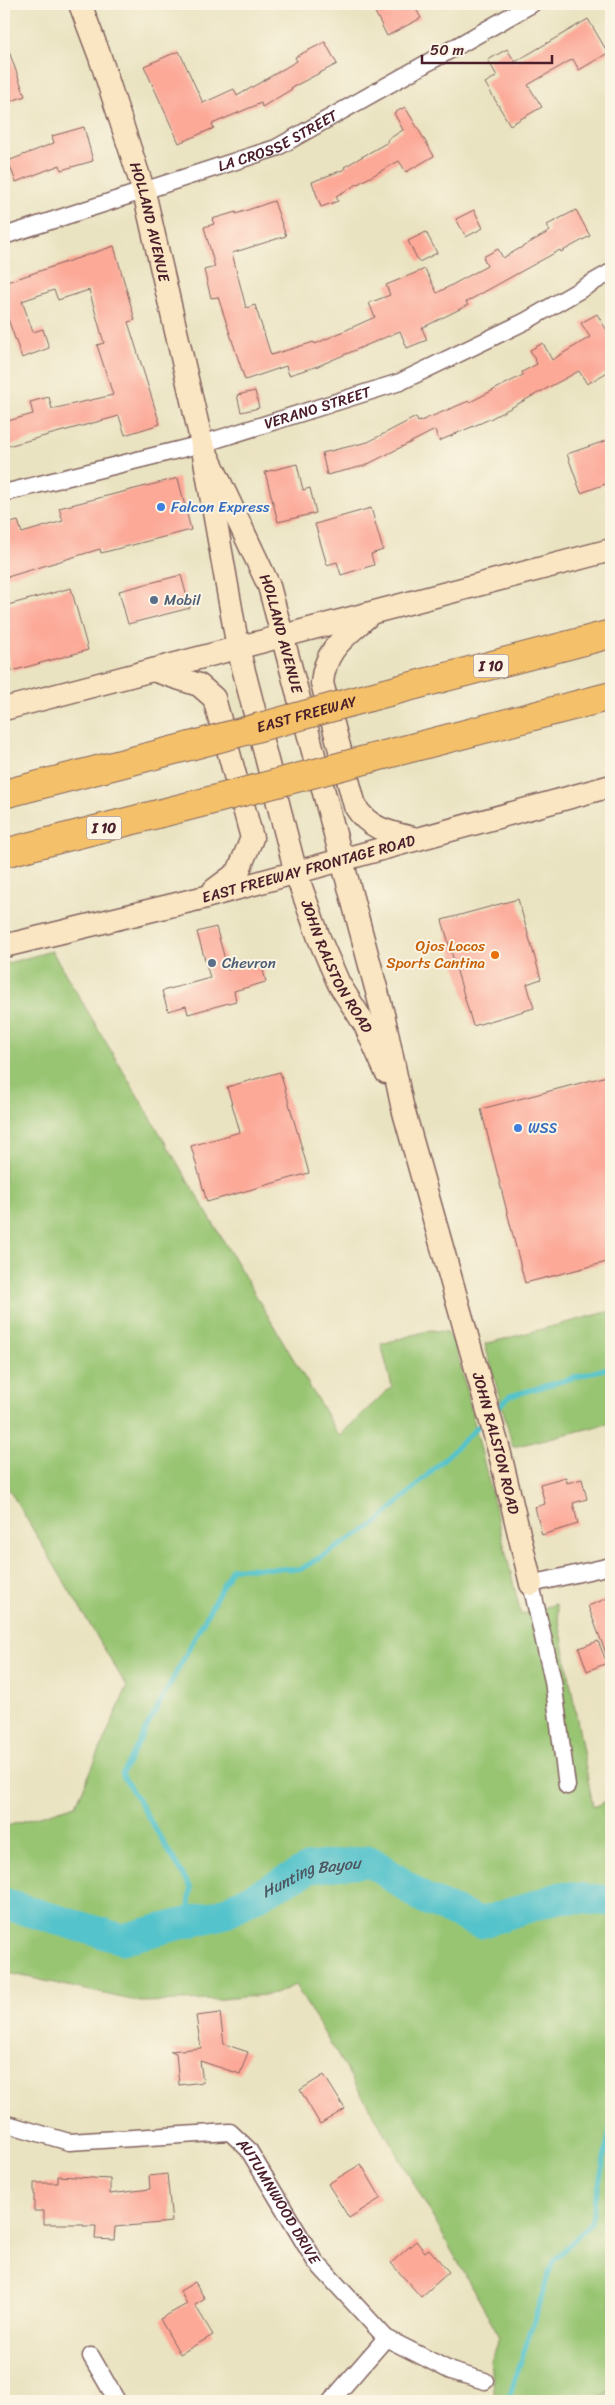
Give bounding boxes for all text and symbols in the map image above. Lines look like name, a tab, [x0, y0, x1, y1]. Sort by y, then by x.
scale bar	[422, 32, 552, 64]
text: 50 m	[430, 37, 465, 63]
street label: LA CROSSE STREET	[214, 102, 344, 179]
street label: HOLLAND AVENUE	[122, 158, 178, 286]
street label: VERANO STREET	[261, 378, 376, 437]
place label: Falcon Express	[171, 494, 270, 520]
marker: Falcon Express	[155, 501, 167, 513]
street label: HOLLAND AVENUE	[252, 569, 310, 698]
place label: Mobil	[164, 587, 201, 613]
marker: Mobil	[148, 594, 160, 606]
road number: I 10	[474, 654, 508, 678]
street label: EAST FREEWAY	[254, 688, 361, 740]
road number: I 10	[86, 816, 122, 840]
street label: EAST FREEWAY FRONTAGE ROAD	[199, 827, 418, 911]
street label: JOHN RALSTON ROAD	[293, 895, 380, 1037]
place label: Ojos Locos Sports Cantina	[386, 933, 485, 976]
marker: Ojos Locos Sports Cantina	[489, 949, 501, 961]
place label: Chevron	[222, 950, 276, 976]
marker: Chevron	[206, 957, 218, 969]
place label: WSS	[528, 1115, 557, 1141]
marker: WSS	[512, 1122, 524, 1134]
street label: JOHN RALSTON ROAD	[465, 1368, 527, 1517]
water label: Hunting Bayou	[256, 1848, 364, 1906]
street label: AUTUMNWOOD DRIVE	[229, 2130, 328, 2271]

